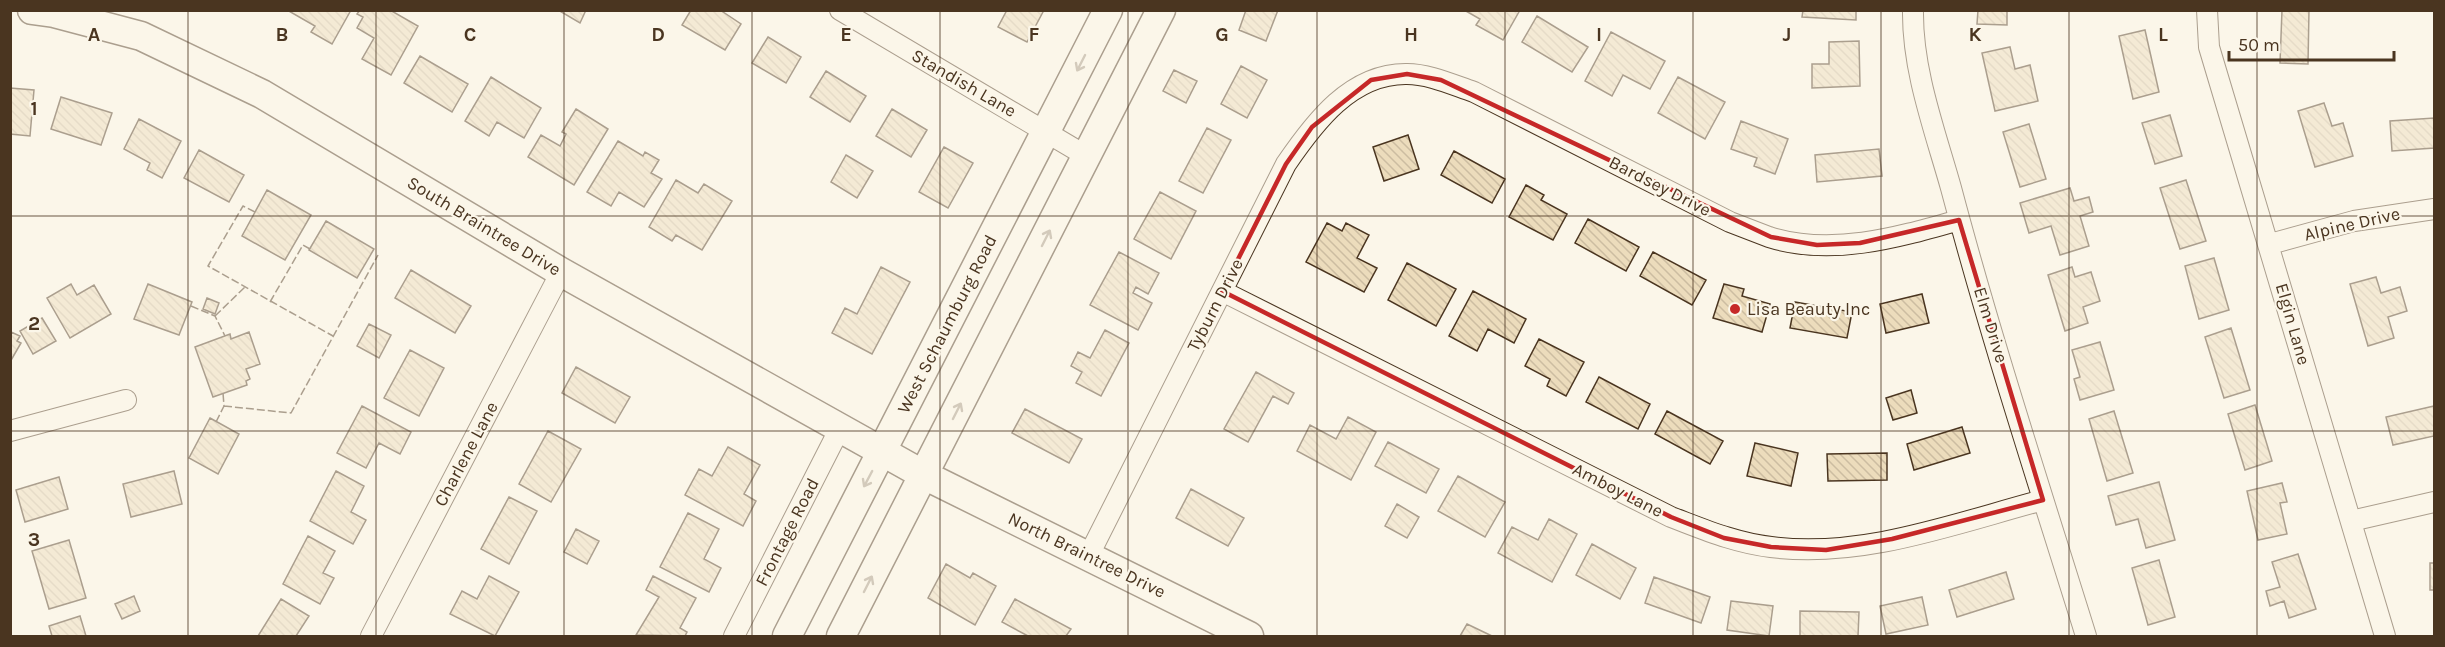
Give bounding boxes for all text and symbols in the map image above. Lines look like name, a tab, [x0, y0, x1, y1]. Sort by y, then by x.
text: A	[88, 23, 101, 46]
text: B	[276, 23, 288, 46]
text: C	[464, 23, 476, 46]
text: D	[651, 23, 665, 46]
text: E	[840, 23, 852, 46]
text: F	[1029, 23, 1040, 46]
text: G	[1215, 23, 1229, 46]
text: H	[1404, 23, 1418, 46]
text: I	[1596, 23, 1602, 46]
text: J	[1783, 23, 1791, 46]
text: K	[1968, 23, 1982, 46]
text: L	[2158, 23, 2168, 46]
scale bar	[2229, 24, 2394, 62]
text: 50 m	[2238, 34, 2280, 56]
street label: Standish Lane	[908, 44, 1020, 122]
one-way arrow	[1075, 53, 1086, 71]
text: 1	[30, 97, 38, 120]
street label: Bardsey Drive	[1605, 151, 1715, 221]
street label: South Braintree Drive	[403, 171, 565, 281]
street label: Alpine Drive	[2302, 202, 2402, 246]
one-way arrow	[1041, 229, 1052, 247]
street label: West Schaumburg Road	[892, 231, 1002, 417]
street label: Tyburn Drive	[1182, 255, 1248, 355]
street label: Elgin Lane	[2271, 280, 2315, 368]
street label: Elm Drive	[1969, 284, 2013, 366]
place label: Lisa Beauty Inc	[1747, 298, 1870, 320]
marker: Lisa Beauty Inc	[1728, 302, 1742, 316]
text: 2	[28, 312, 40, 335]
street label: Charlene Lane	[429, 398, 503, 510]
one-way arrow	[951, 402, 963, 420]
street label: Amboy Lane	[1569, 458, 1667, 522]
one-way arrow	[862, 470, 874, 487]
street label: Frontage Road	[750, 474, 824, 590]
street label: North Braintree Drive	[1005, 507, 1169, 603]
text: 3	[28, 528, 40, 551]
one-way arrow	[862, 576, 874, 594]

